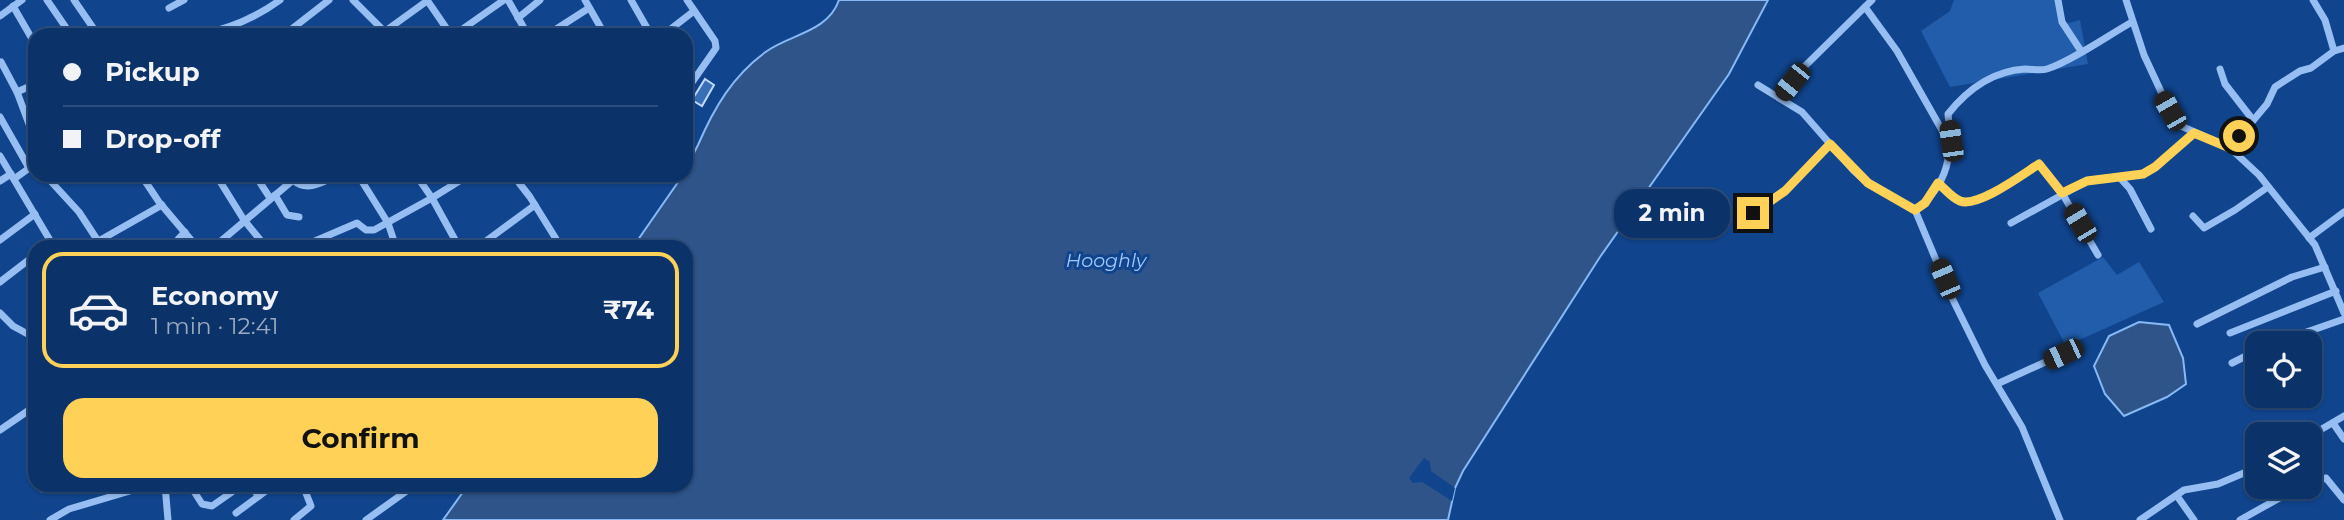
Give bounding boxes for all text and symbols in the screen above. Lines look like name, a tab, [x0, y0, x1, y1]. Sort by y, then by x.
text: Pickup	[105, 56, 200, 88]
car	[1771, 59, 1814, 105]
car	[2151, 88, 2190, 134]
car	[1938, 119, 1965, 163]
route start	[2223, 120, 2255, 152]
text: Drop-off	[105, 123, 220, 155]
callout: 2 min	[1613, 188, 1728, 238]
route end	[1737, 197, 1769, 229]
text: 2 min	[1638, 199, 1706, 227]
car	[2061, 200, 2100, 246]
water label: Hooghly	[1066, 249, 1148, 272]
car	[1928, 256, 1963, 302]
icon: car	[67, 279, 130, 342]
text: Economy	[151, 280, 278, 312]
text: ₹74	[603, 294, 654, 326]
text: 1 min · 12:41	[151, 312, 279, 340]
map controls	[2245, 331, 2322, 499]
button: locate	[2245, 331, 2322, 408]
car	[2040, 336, 2087, 372]
button: Confirm	[63, 398, 658, 478]
button: layers	[2245, 422, 2322, 499]

